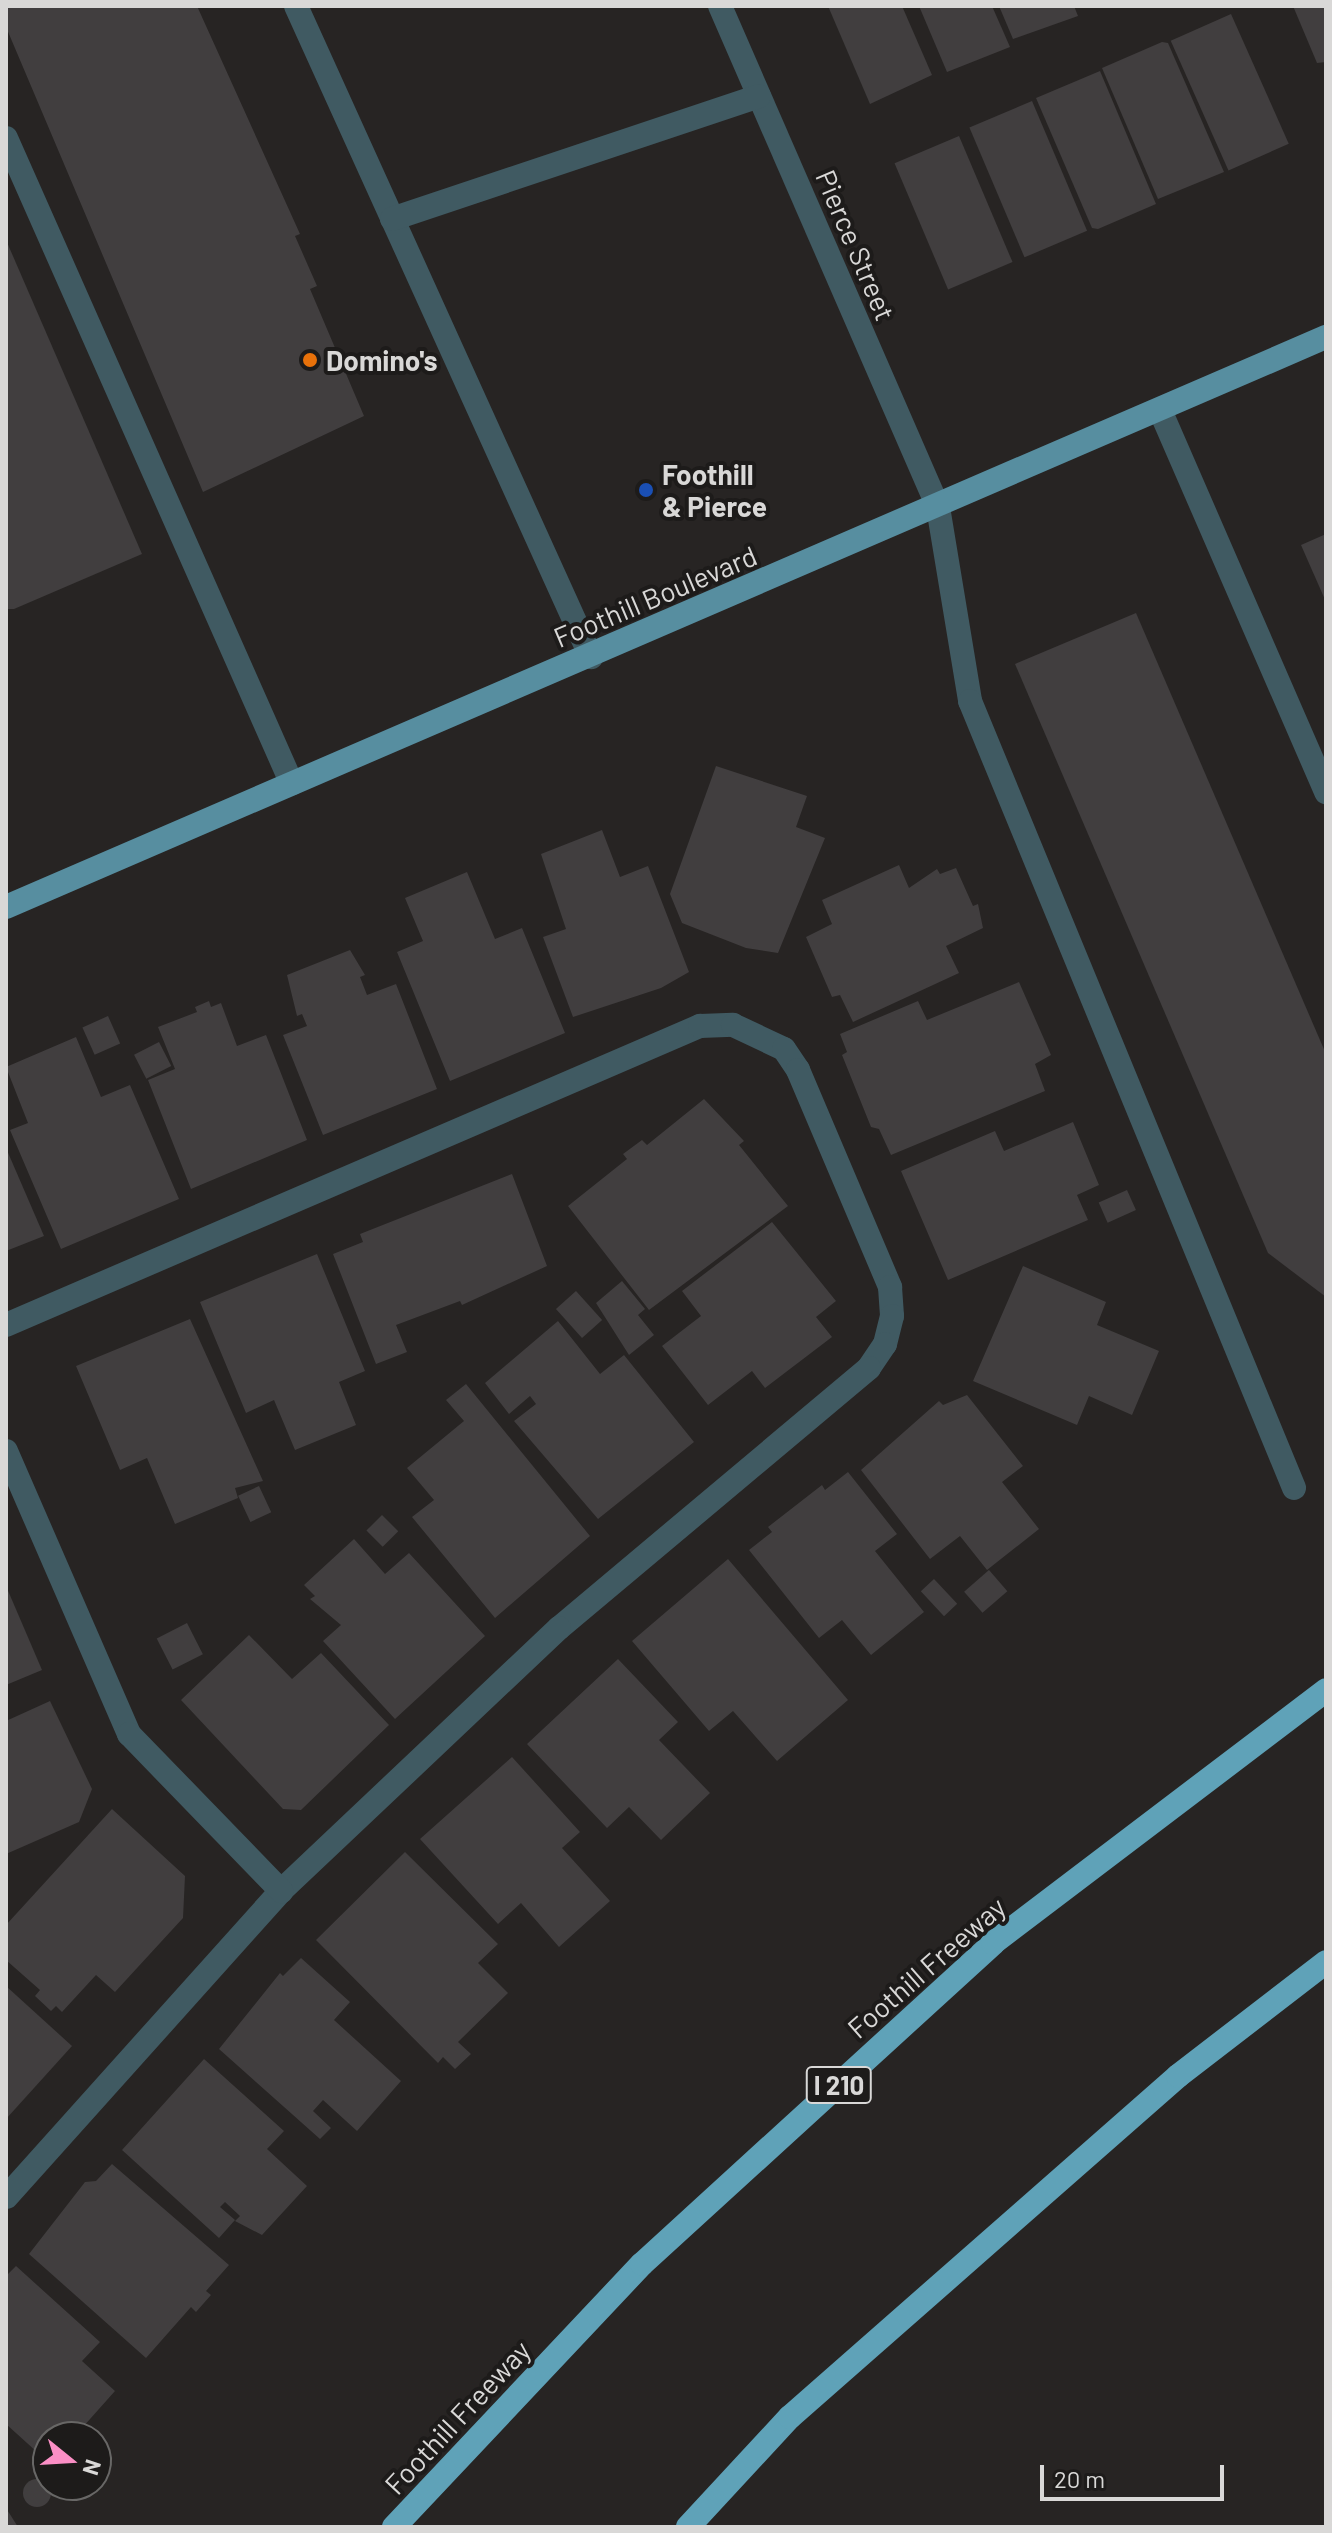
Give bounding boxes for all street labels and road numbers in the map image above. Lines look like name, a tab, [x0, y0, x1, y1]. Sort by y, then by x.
street label: Pierce Street	[809, 165, 903, 325]
street label: Foothill Boulevard	[548, 538, 762, 654]
street label: Foothill Freeway	[840, 1889, 1012, 2045]
road number: I 210	[805, 2063, 873, 2107]
street label: Foothill Freeway	[377, 2333, 537, 2501]

